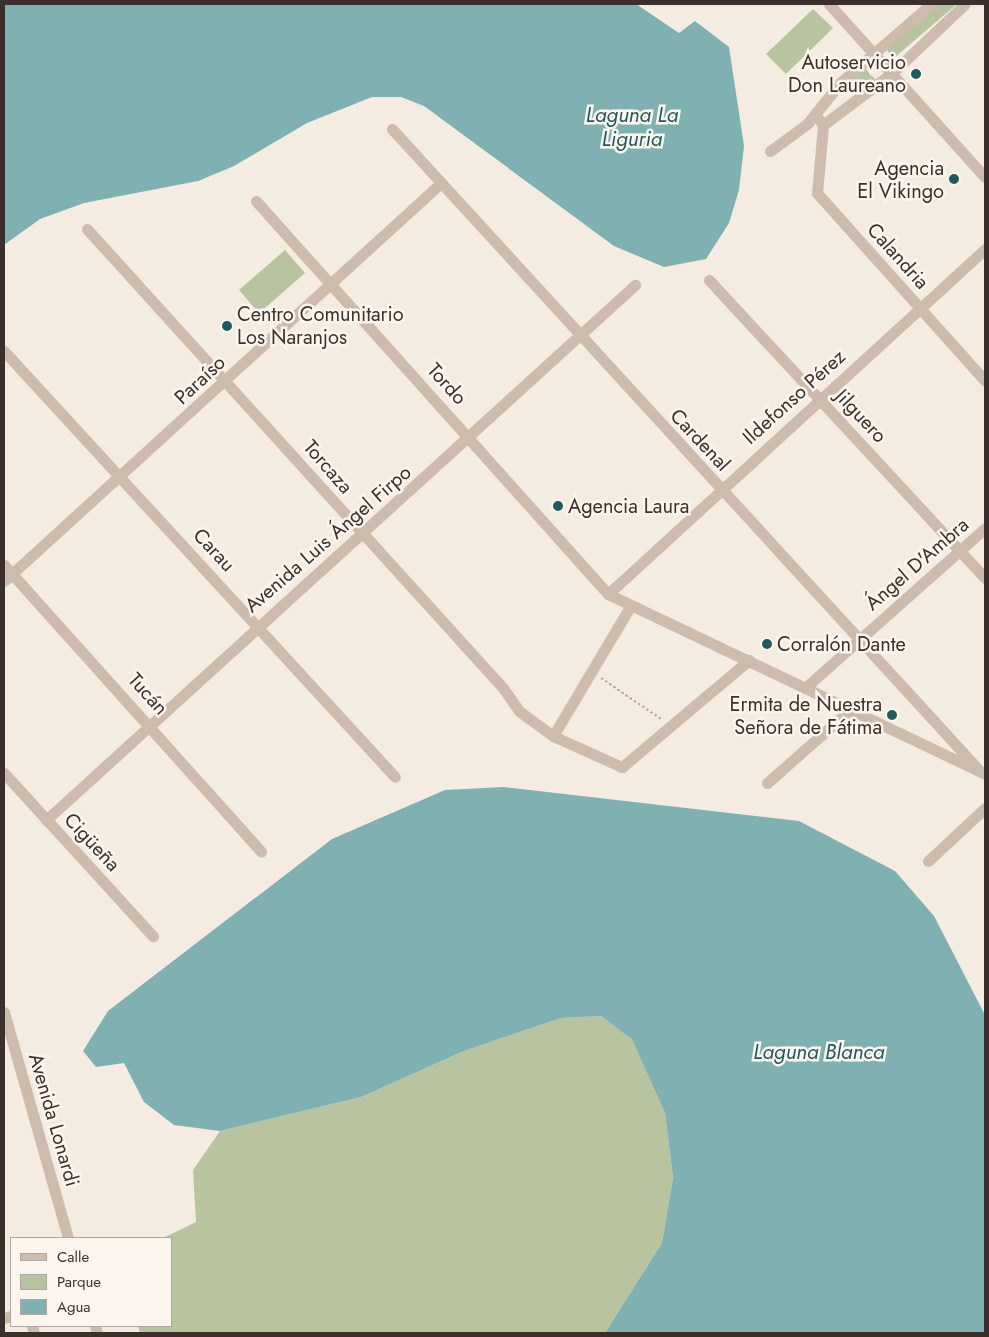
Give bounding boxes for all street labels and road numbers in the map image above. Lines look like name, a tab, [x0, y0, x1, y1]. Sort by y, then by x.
street label: Calandria	[862, 218, 934, 294]
street label: Ildefonso Pérez	[738, 345, 850, 449]
street label: Paraíso	[170, 351, 230, 409]
street label: Tordo	[422, 358, 472, 410]
street label: Jilguero	[830, 384, 892, 448]
street label: Cardenal	[665, 404, 735, 476]
street label: Torcaza	[298, 435, 358, 499]
street label: Avenida Luis Ángel Firpo	[240, 460, 416, 618]
street label: Ángel D'Ambra	[860, 513, 974, 615]
street label: Carau	[188, 523, 240, 577]
street label: Tucán	[123, 668, 173, 720]
street label: Cigüeña	[59, 808, 125, 876]
street label: Avenida Lonardi	[24, 1051, 84, 1189]

